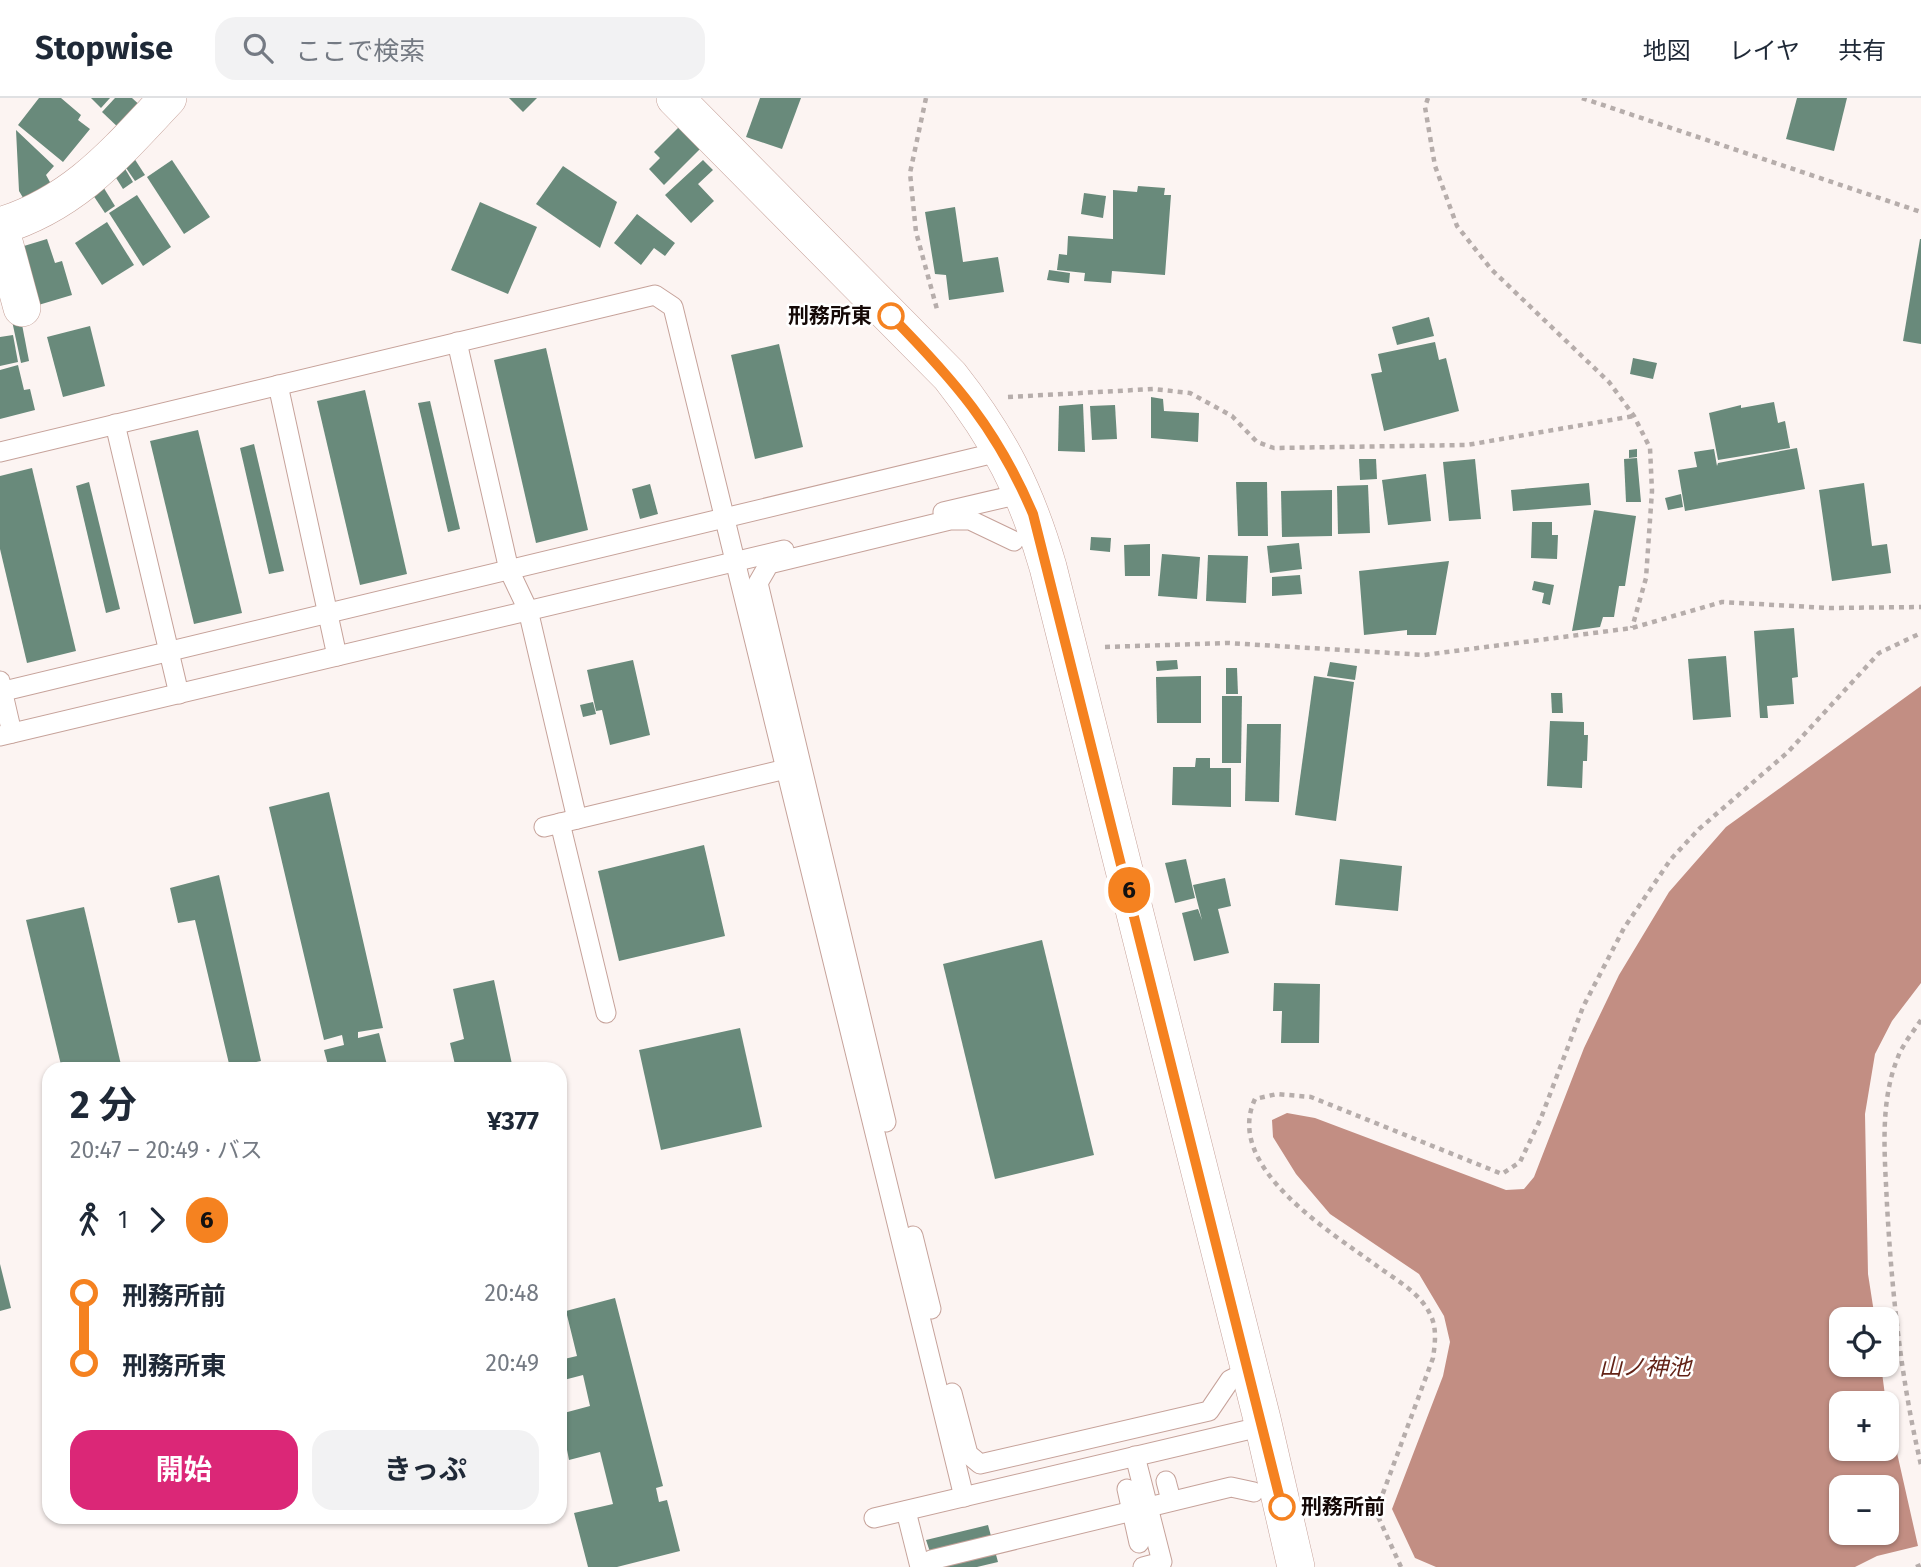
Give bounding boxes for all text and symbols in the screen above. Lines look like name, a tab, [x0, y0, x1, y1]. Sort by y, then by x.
search box	[215, 17, 705, 80]
text: Stopwise	[35, 28, 173, 68]
icon: search	[239, 29, 277, 67]
text: ここで検索	[295, 36, 425, 67]
text: 地図	[1643, 37, 1691, 65]
text: レイヤ	[1729, 37, 1800, 65]
text: 共有	[1838, 37, 1886, 65]
place label: 刑務所東	[788, 303, 872, 329]
marker: 刑務所東	[878, 303, 904, 329]
line badge: 6	[1106, 867, 1152, 913]
text: 6	[1122, 876, 1136, 904]
text: 2 分	[70, 1082, 137, 1128]
text: ¥377	[487, 1106, 539, 1137]
text: 20:47 – 20:49 · バス	[70, 1136, 263, 1164]
icon: walk	[70, 1201, 108, 1239]
icon: forward	[138, 1201, 176, 1239]
text: 1	[118, 1206, 128, 1234]
text: 6	[200, 1206, 214, 1234]
text: 20:48	[484, 1279, 539, 1307]
text: 刑務所前	[122, 1281, 226, 1312]
map controls	[1829, 1307, 1899, 1545]
button: locate	[1829, 1307, 1899, 1377]
text: 20:49	[486, 1349, 539, 1377]
text: 刑務所東	[122, 1351, 226, 1382]
water label: 山ノ神池	[1599, 1353, 1693, 1381]
button: +	[1829, 1391, 1899, 1461]
button: 開始	[70, 1430, 298, 1510]
button: きっぷ	[312, 1430, 539, 1510]
button: −	[1829, 1475, 1899, 1545]
marker: 刑務所前	[1269, 1494, 1295, 1520]
place label: 刑務所前	[1301, 1494, 1385, 1520]

